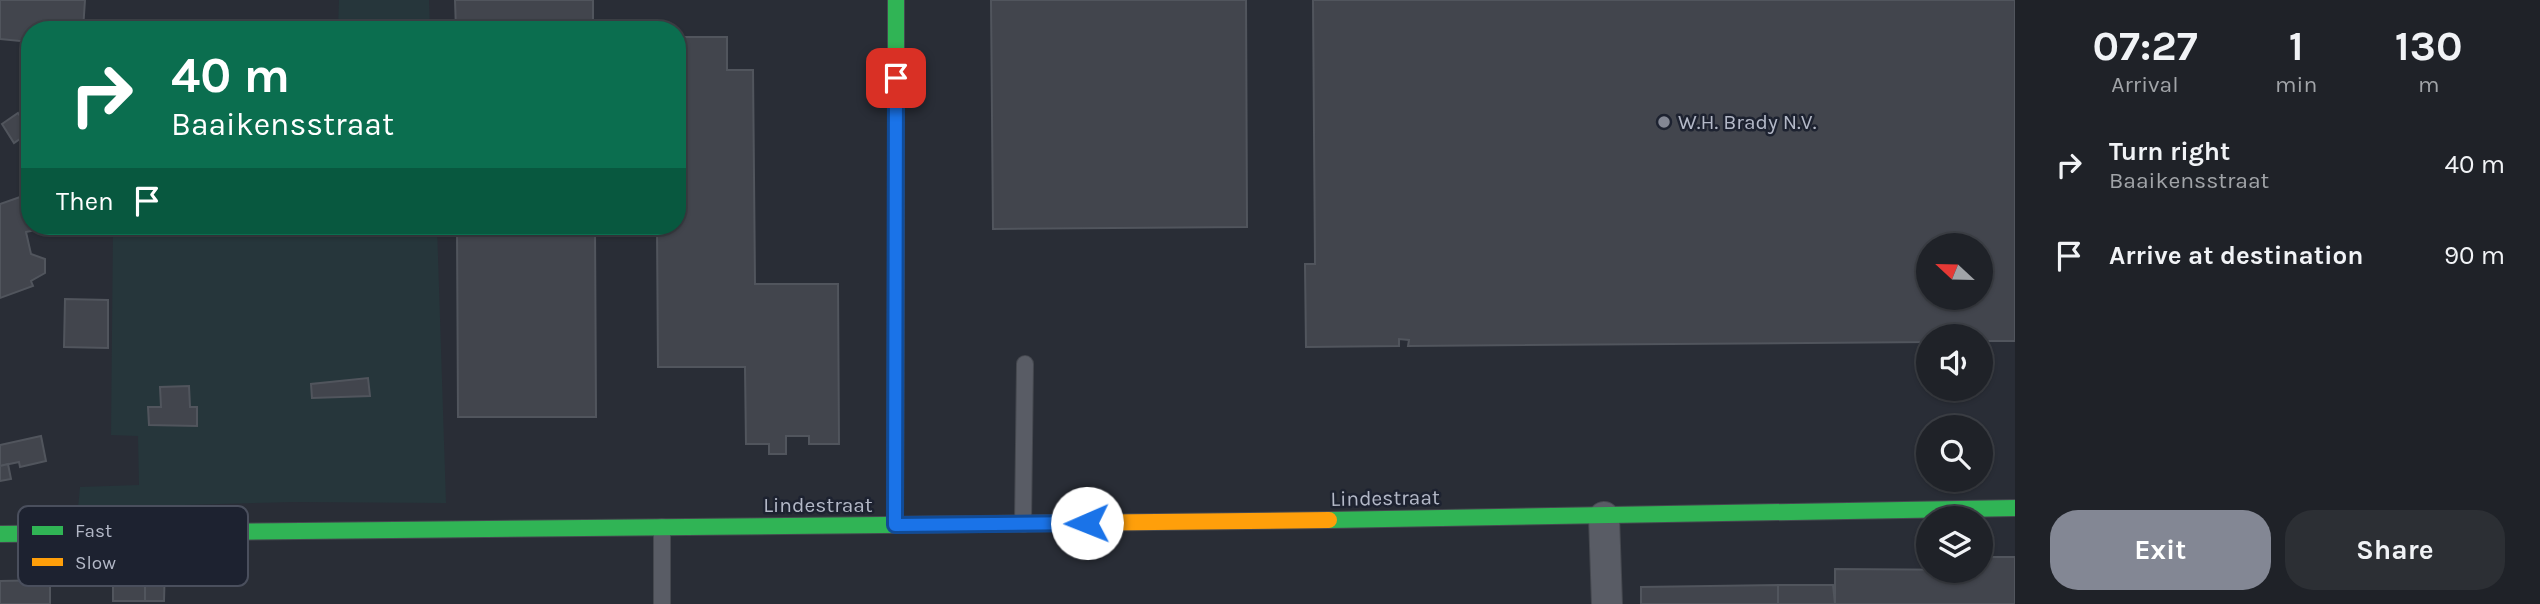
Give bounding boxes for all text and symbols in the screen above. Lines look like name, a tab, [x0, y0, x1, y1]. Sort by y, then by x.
text: 07:27	[2092, 21, 2198, 71]
text: 1	[2289, 21, 2304, 71]
text: 130	[2395, 21, 2462, 71]
text: 40 m	[171, 47, 290, 104]
pin	[866, 48, 926, 108]
icon: right	[56, 49, 147, 140]
icon: arrive	[877, 59, 915, 97]
text: Arrival	[2111, 71, 2179, 98]
text: min	[2275, 71, 2317, 98]
text: m	[2418, 71, 2439, 98]
text: Baaikensstraat	[171, 106, 394, 143]
place label: W.H. Brady N.V.	[1678, 110, 1817, 134]
marker: W.H. Brady N.V.	[1656, 114, 1672, 130]
text: Turn right	[2109, 136, 2230, 167]
icon: right	[2050, 146, 2088, 184]
text: 40 m	[2445, 149, 2505, 180]
text: Baaikensstraat	[2109, 167, 2269, 194]
icon: arrive	[128, 182, 166, 220]
text: Then	[56, 186, 114, 217]
north arrow	[1916, 233, 1993, 310]
map controls	[1916, 233, 1993, 583]
icon: arrive	[2050, 237, 2088, 275]
text: Arrive at destination	[2109, 240, 2363, 271]
text: 90 m	[2444, 240, 2505, 271]
button: sound	[1916, 324, 1993, 401]
button: search	[1916, 415, 1993, 492]
street label: Lindestraat	[1330, 485, 1440, 511]
position arrow	[1050, 486, 1124, 560]
street label: Lindestraat	[763, 493, 873, 517]
legend	[18, 506, 248, 586]
button: layers	[1916, 506, 1993, 583]
button: Exit	[2050, 510, 2271, 590]
button: Share	[2285, 510, 2505, 590]
text: Fast	[75, 520, 112, 542]
text: Slow	[75, 552, 116, 574]

